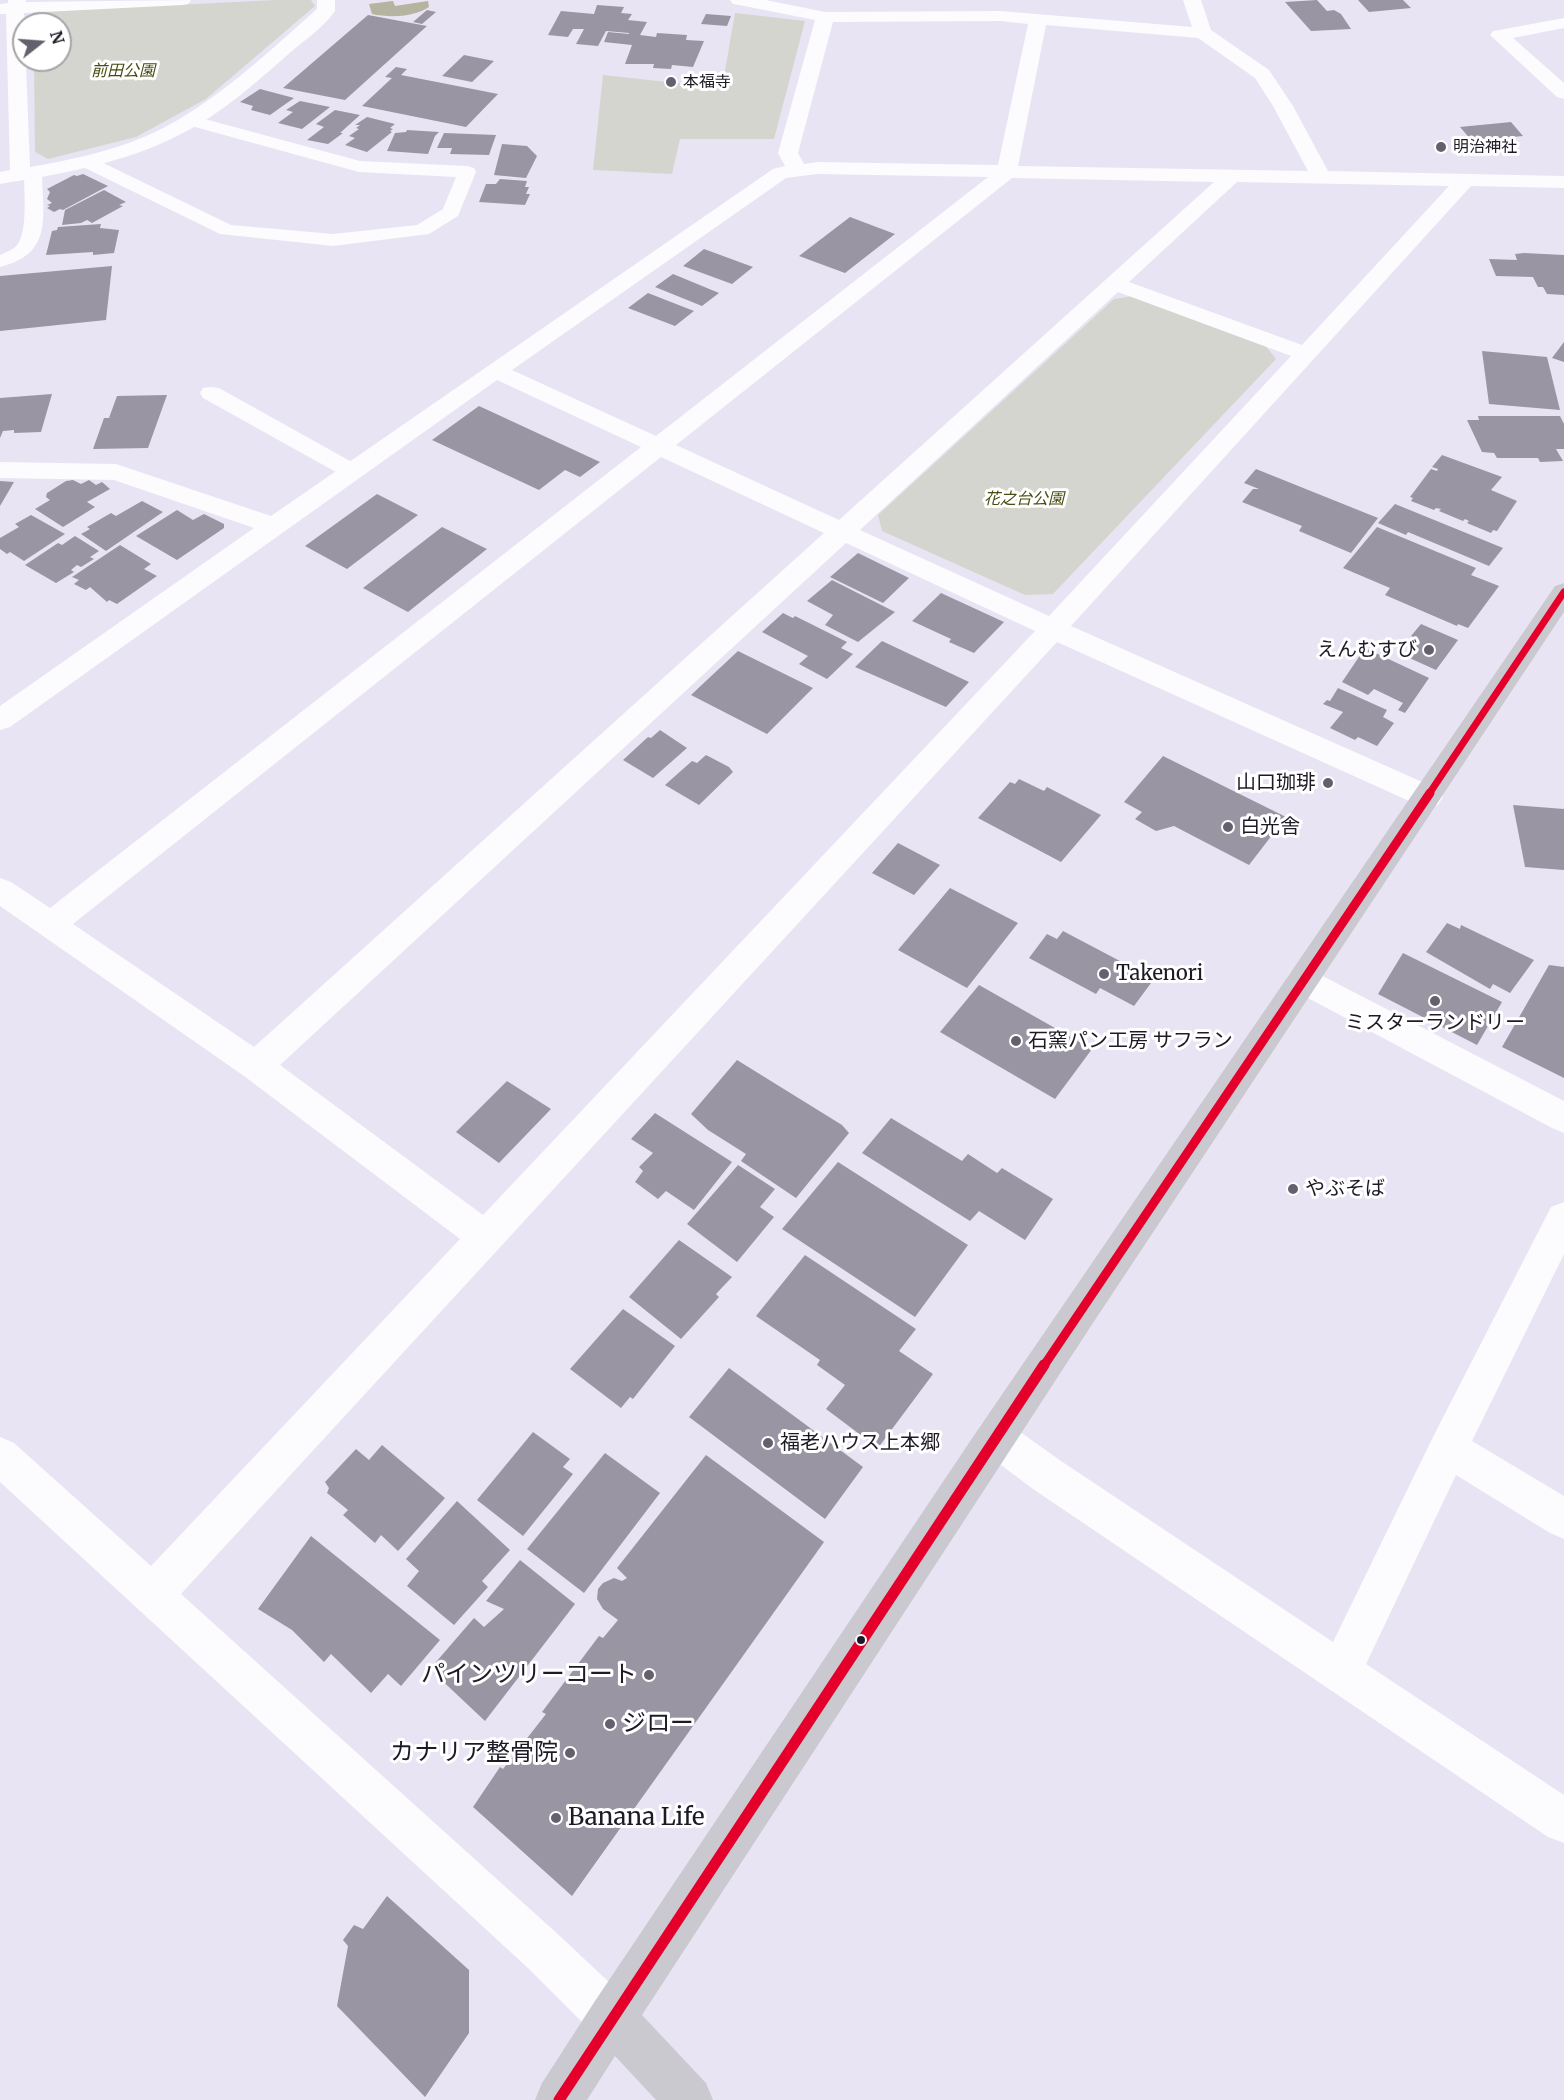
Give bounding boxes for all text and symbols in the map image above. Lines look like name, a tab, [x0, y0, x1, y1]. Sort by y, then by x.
north arrow	[12, 12, 72, 72]
text: N	[46, 28, 69, 46]
park label: 前田公園	[91, 61, 155, 81]
place label: 本福寺	[683, 72, 731, 92]
marker: 本福寺	[664, 75, 678, 89]
place label: 明治神社	[1453, 137, 1517, 157]
marker: 明治神社	[1434, 140, 1448, 154]
park label: 花之台公園	[984, 489, 1064, 509]
place label: えんむすび	[1317, 638, 1417, 662]
marker: えんむすび	[1422, 643, 1436, 657]
place label: 山口珈琲	[1236, 771, 1316, 795]
marker: 山口珈琲	[1321, 776, 1335, 790]
place label: 白光舎	[1240, 815, 1300, 839]
marker: 白光舎	[1221, 820, 1235, 834]
place label: Takenori	[1116, 962, 1203, 986]
marker: Takenori	[1097, 967, 1111, 981]
marker: ミスターランドリー	[1428, 994, 1442, 1008]
place label: ミスターランドリー	[1345, 1011, 1525, 1035]
place label: 石窯パン工房 サフラン	[1028, 1029, 1233, 1053]
marker: 石窯パン工房 サフラン	[1009, 1034, 1023, 1048]
place label: やぶそば	[1305, 1177, 1385, 1201]
marker: やぶそば	[1286, 1182, 1300, 1196]
place label: 福老ハウス上本郷	[780, 1431, 940, 1455]
marker: 福老ハウス上本郷	[761, 1436, 775, 1450]
unlabelled marker	[855, 1634, 867, 1646]
place label: パインツリーコート	[421, 1661, 637, 1689]
marker: パインツリーコート	[642, 1668, 656, 1682]
place label: ジロー	[622, 1710, 694, 1738]
marker: ジロー	[603, 1717, 617, 1731]
place label: カナリア整骨院	[390, 1739, 558, 1767]
marker: カナリア整骨院	[563, 1746, 577, 1760]
place label: Banana Life	[568, 1804, 705, 1832]
marker: Banana Life	[549, 1811, 563, 1825]

